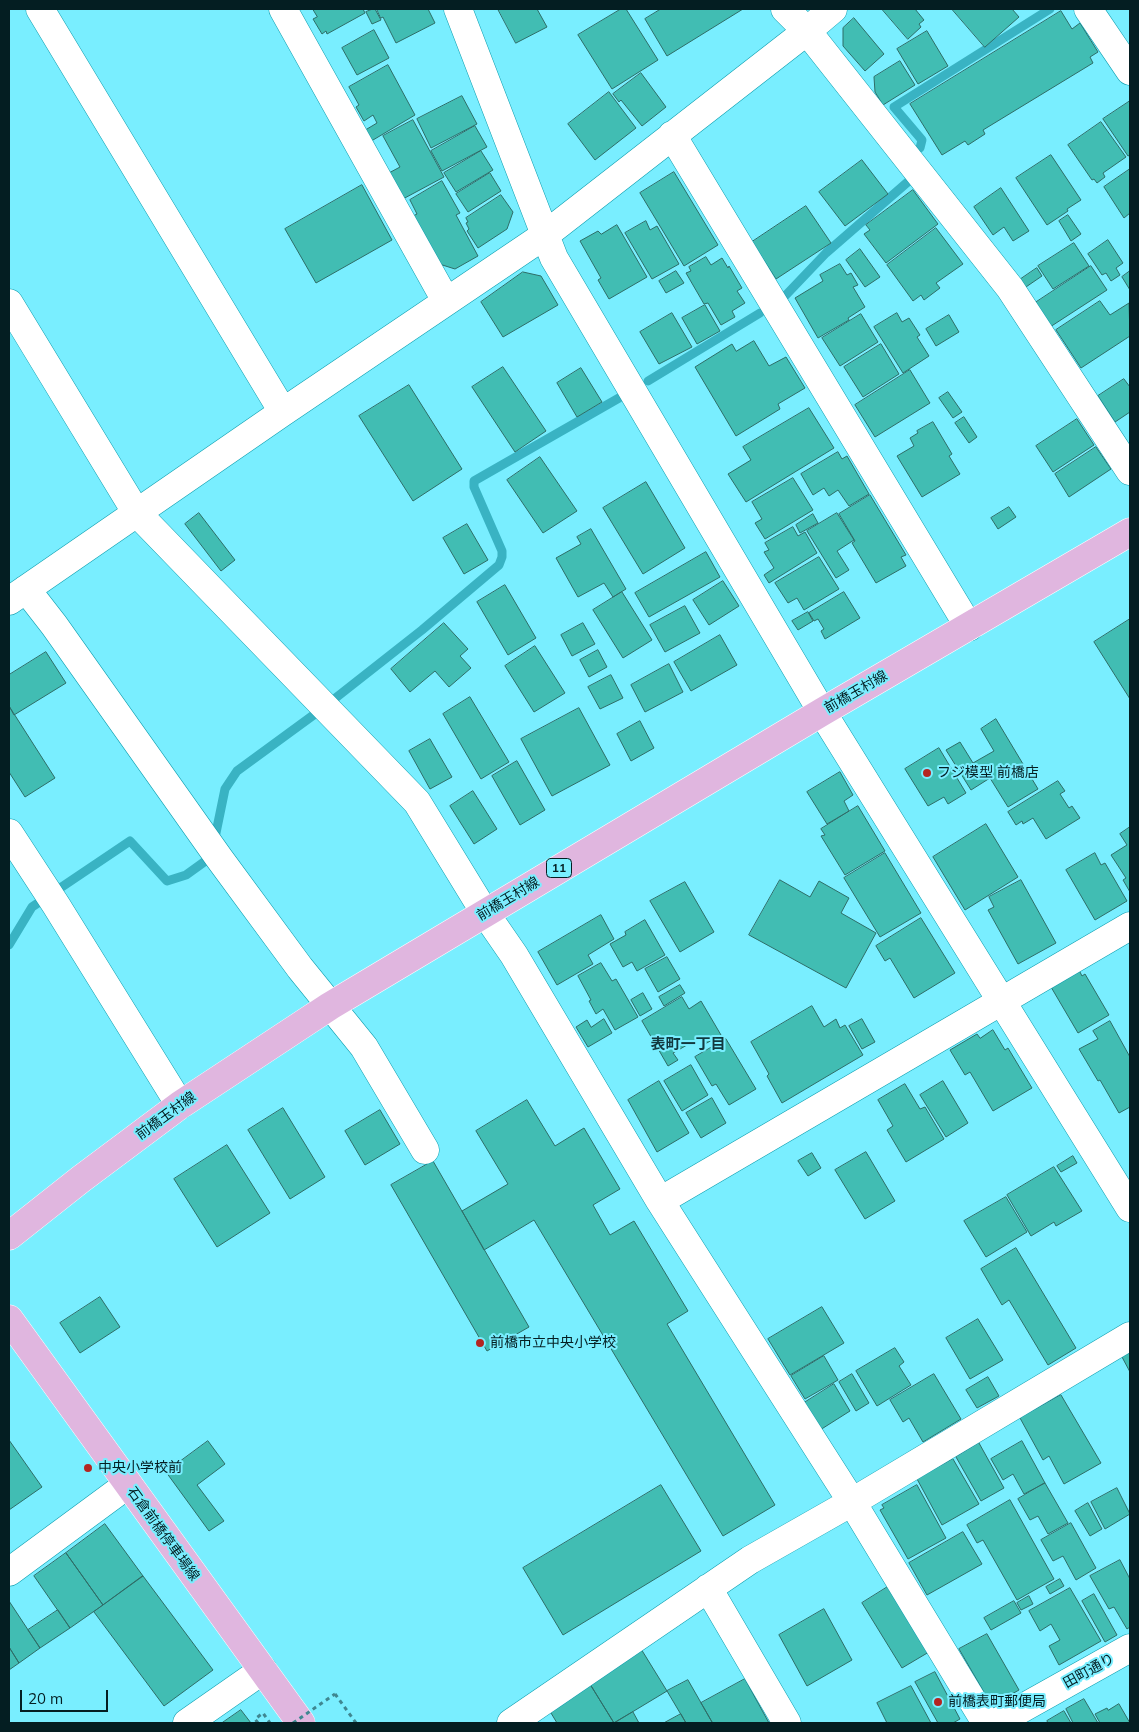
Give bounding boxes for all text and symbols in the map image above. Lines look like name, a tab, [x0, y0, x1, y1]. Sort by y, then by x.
street label: 前橋玉村線	[821, 667, 891, 717]
place label: フジ模型 前橋店	[937, 765, 1039, 781]
marker: フジ模型 前橋店	[921, 767, 933, 779]
road number: 11	[546, 858, 572, 878]
street label: 前橋玉村線	[474, 874, 542, 924]
district label: 表町一丁目	[651, 1035, 725, 1053]
street label: 前橋玉村線	[133, 1089, 199, 1143]
place label: 前橋市立中央小学校	[490, 1335, 616, 1351]
marker: 前橋市立中央小学校	[474, 1337, 486, 1349]
place label: 中央小学校前	[98, 1460, 182, 1476]
marker: 中央小学校前	[82, 1462, 94, 1474]
street label: 石倉前橋停車場線	[123, 1484, 203, 1584]
street label: 田町通り	[1060, 1650, 1118, 1692]
scale bar	[22, 1680, 110, 1712]
text: 20 m	[28, 1689, 63, 1708]
place label: 前橋表町郵便局	[948, 1694, 1046, 1710]
marker: 前橋表町郵便局	[932, 1696, 944, 1708]

